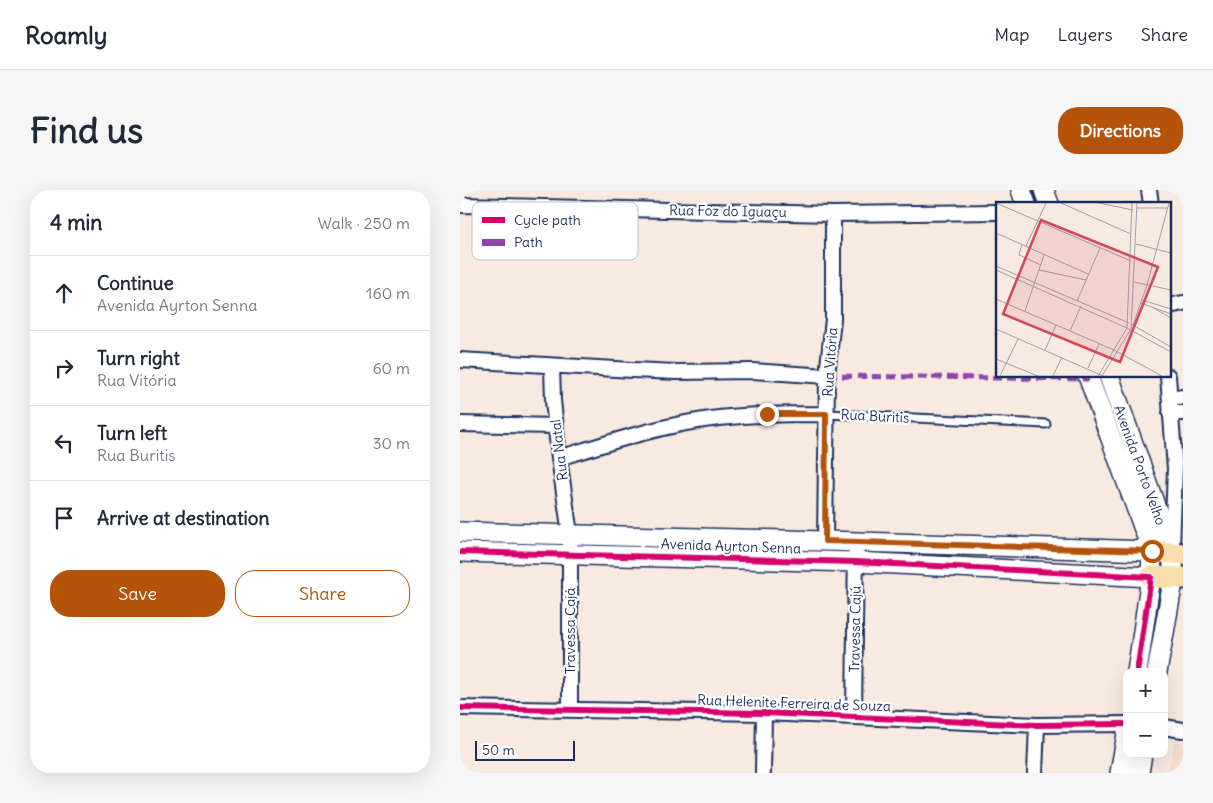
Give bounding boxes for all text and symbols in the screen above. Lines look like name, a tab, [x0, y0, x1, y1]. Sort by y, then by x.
text: Roamly	[25, 20, 107, 50]
text: Map	[994, 23, 1029, 46]
text: Layers	[1057, 23, 1113, 46]
text: Share	[1141, 23, 1188, 46]
button: Directions	[1058, 107, 1183, 154]
text: Find us	[30, 108, 143, 152]
street label: Rua Foz do Iguaçu	[669, 201, 787, 221]
legend	[472, 202, 638, 260]
inset map	[996, 202, 1170, 378]
text: 4 min	[50, 209, 102, 236]
text: Cycle path	[514, 211, 581, 229]
text: Walk · 250 m	[318, 213, 410, 233]
text: Path	[514, 233, 543, 251]
text: Continue	[97, 271, 174, 295]
icon: ahead	[50, 279, 78, 307]
text: 160 m	[366, 283, 410, 303]
text: Avenida Ayrton Senna	[97, 295, 257, 315]
street label: Rua Vitória	[819, 327, 841, 397]
text: Turn right	[97, 346, 180, 370]
icon: right	[50, 354, 78, 382]
text: 60 m	[372, 358, 410, 378]
text: Rua Vitória	[97, 370, 177, 390]
street label: Avenida Porto Velho	[1110, 402, 1170, 528]
route end	[756, 403, 779, 426]
street label: Rua Buritis	[840, 405, 910, 427]
street label: Rua Natal	[546, 418, 572, 482]
text: Turn left	[97, 421, 167, 445]
icon: left	[50, 429, 78, 457]
text: 30 m	[373, 433, 410, 453]
text: Rua Buritis	[97, 445, 176, 465]
icon: arrive	[50, 504, 78, 532]
text: Arrive at destination	[97, 506, 270, 530]
street label: Avenida Ayrton Senna	[661, 535, 801, 557]
route start	[1141, 540, 1164, 563]
button: Save	[50, 570, 225, 617]
button: Share	[235, 570, 410, 617]
street label: Travessa Cajú	[845, 585, 865, 673]
street label: Travessa Cajá	[561, 588, 579, 674]
map controls	[1123, 668, 1168, 758]
button: +	[1123, 668, 1168, 713]
street label: Rua Helenite Ferreira de Souza	[697, 691, 891, 715]
button: −	[1123, 713, 1168, 758]
scale bar	[475, 738, 575, 761]
text: 50 m	[482, 741, 515, 759]

